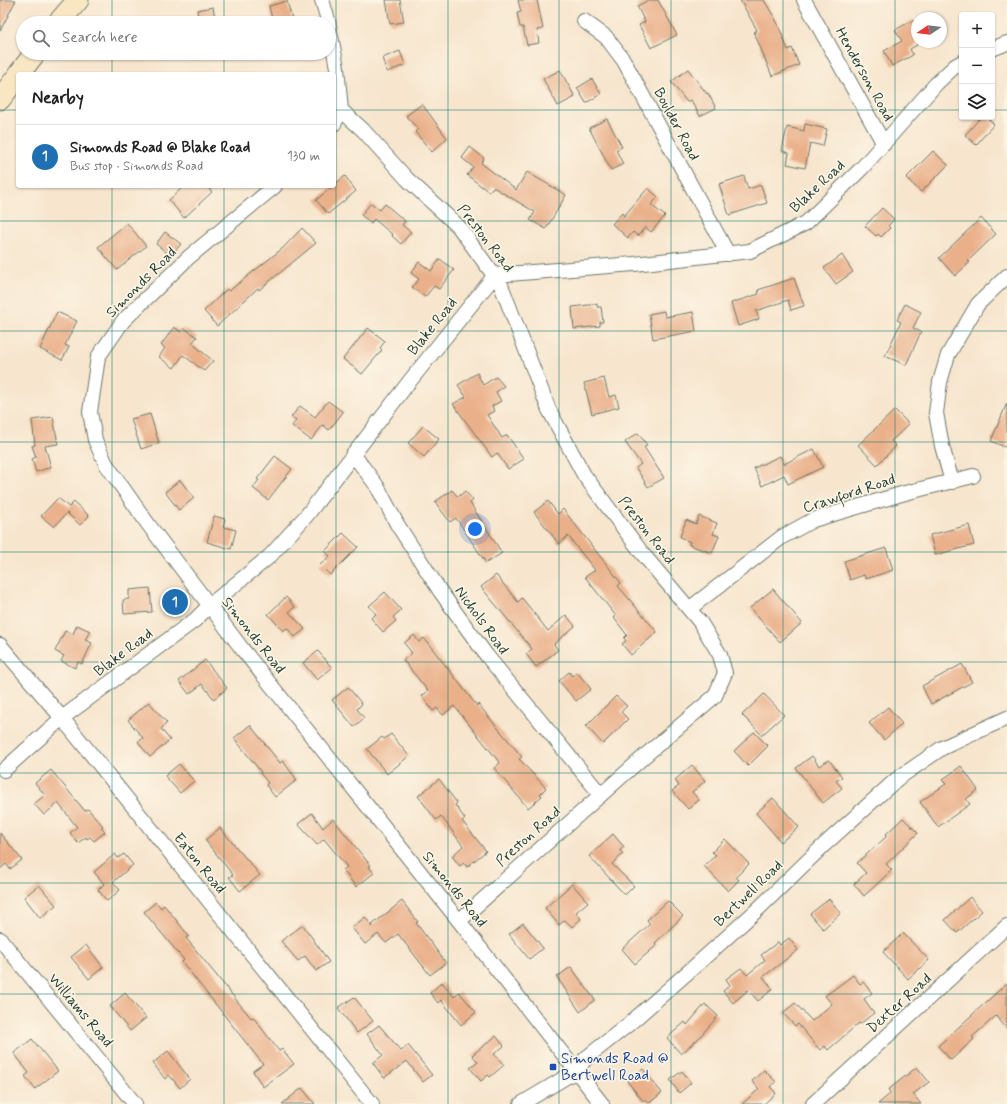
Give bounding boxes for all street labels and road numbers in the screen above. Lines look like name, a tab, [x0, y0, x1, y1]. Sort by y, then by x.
street label: Henderson Road	[830, 24, 898, 125]
street label: Boulder Road	[649, 84, 704, 164]
street label: Blake Road	[786, 156, 850, 218]
street label: Preston Road	[452, 200, 518, 277]
street label: Simonds Road	[102, 243, 182, 322]
street label: Blake Road	[403, 294, 462, 360]
street label: Crawford Road	[801, 470, 899, 520]
street label: Preston Road	[613, 492, 679, 569]
street label: Nichols Road	[450, 582, 513, 659]
street label: Simonds Road	[217, 593, 290, 678]
street label: Blake Road	[90, 624, 157, 682]
street label: Preston Road	[492, 802, 566, 871]
street label: Eaton Road	[169, 829, 230, 898]
street label: Simonds Road	[417, 847, 491, 932]
street label: Bertwell Road	[710, 856, 787, 931]
street label: Williams Road	[43, 969, 117, 1052]
street label: Dexter Road	[863, 969, 937, 1038]

